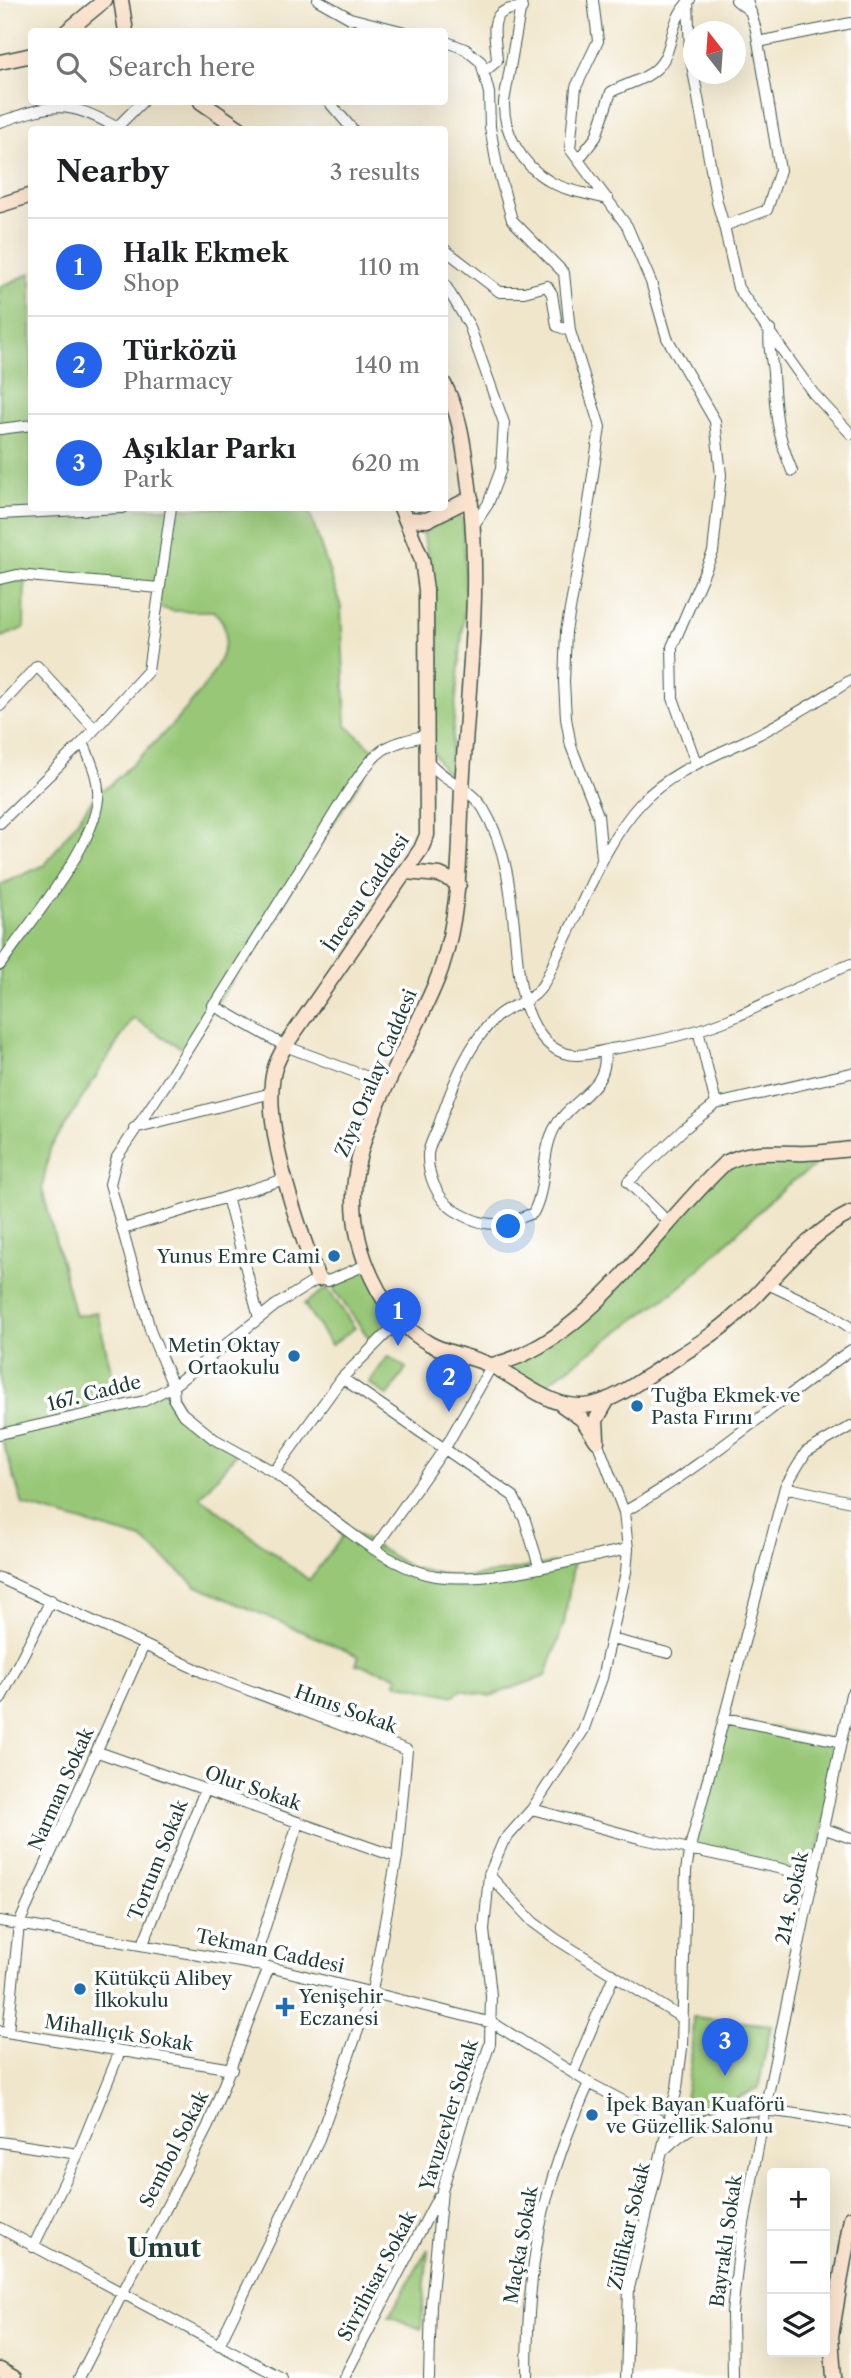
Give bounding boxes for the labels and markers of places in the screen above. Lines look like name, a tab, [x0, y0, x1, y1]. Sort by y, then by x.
place label: Yunus Emre Cami	[156, 1245, 320, 1268]
marker: Yunus Emre Cami	[326, 1248, 342, 1264]
pin: 1	[375, 1288, 421, 1346]
place label: Metin Oktay Ortaokulu	[168, 1334, 280, 1379]
marker: Metin Oktay Ortaokulu	[286, 1348, 302, 1364]
pin: 2	[426, 1354, 472, 1412]
place label: Tuğba Ekmek ve Pasta Fırını	[651, 1384, 800, 1429]
marker: Tuğba Ekmek ve Pasta Fırını	[629, 1398, 645, 1414]
place label: Kütükçü Alibey İlkokulu	[94, 1967, 233, 2012]
marker: Kütükçü Alibey İlkokulu	[72, 1981, 88, 1997]
place label: Yenişehir Eczanesi	[298, 1985, 383, 2030]
marker: Yenişehir Eczanesi	[277, 1999, 293, 2015]
pin: 3	[702, 2018, 748, 2076]
place label: İpek Bayan Kuaförü ve Güzellik Salonu	[605, 2093, 786, 2138]
marker: İpek Bayan Kuaförü ve Güzellik Salonu	[584, 2107, 600, 2123]

